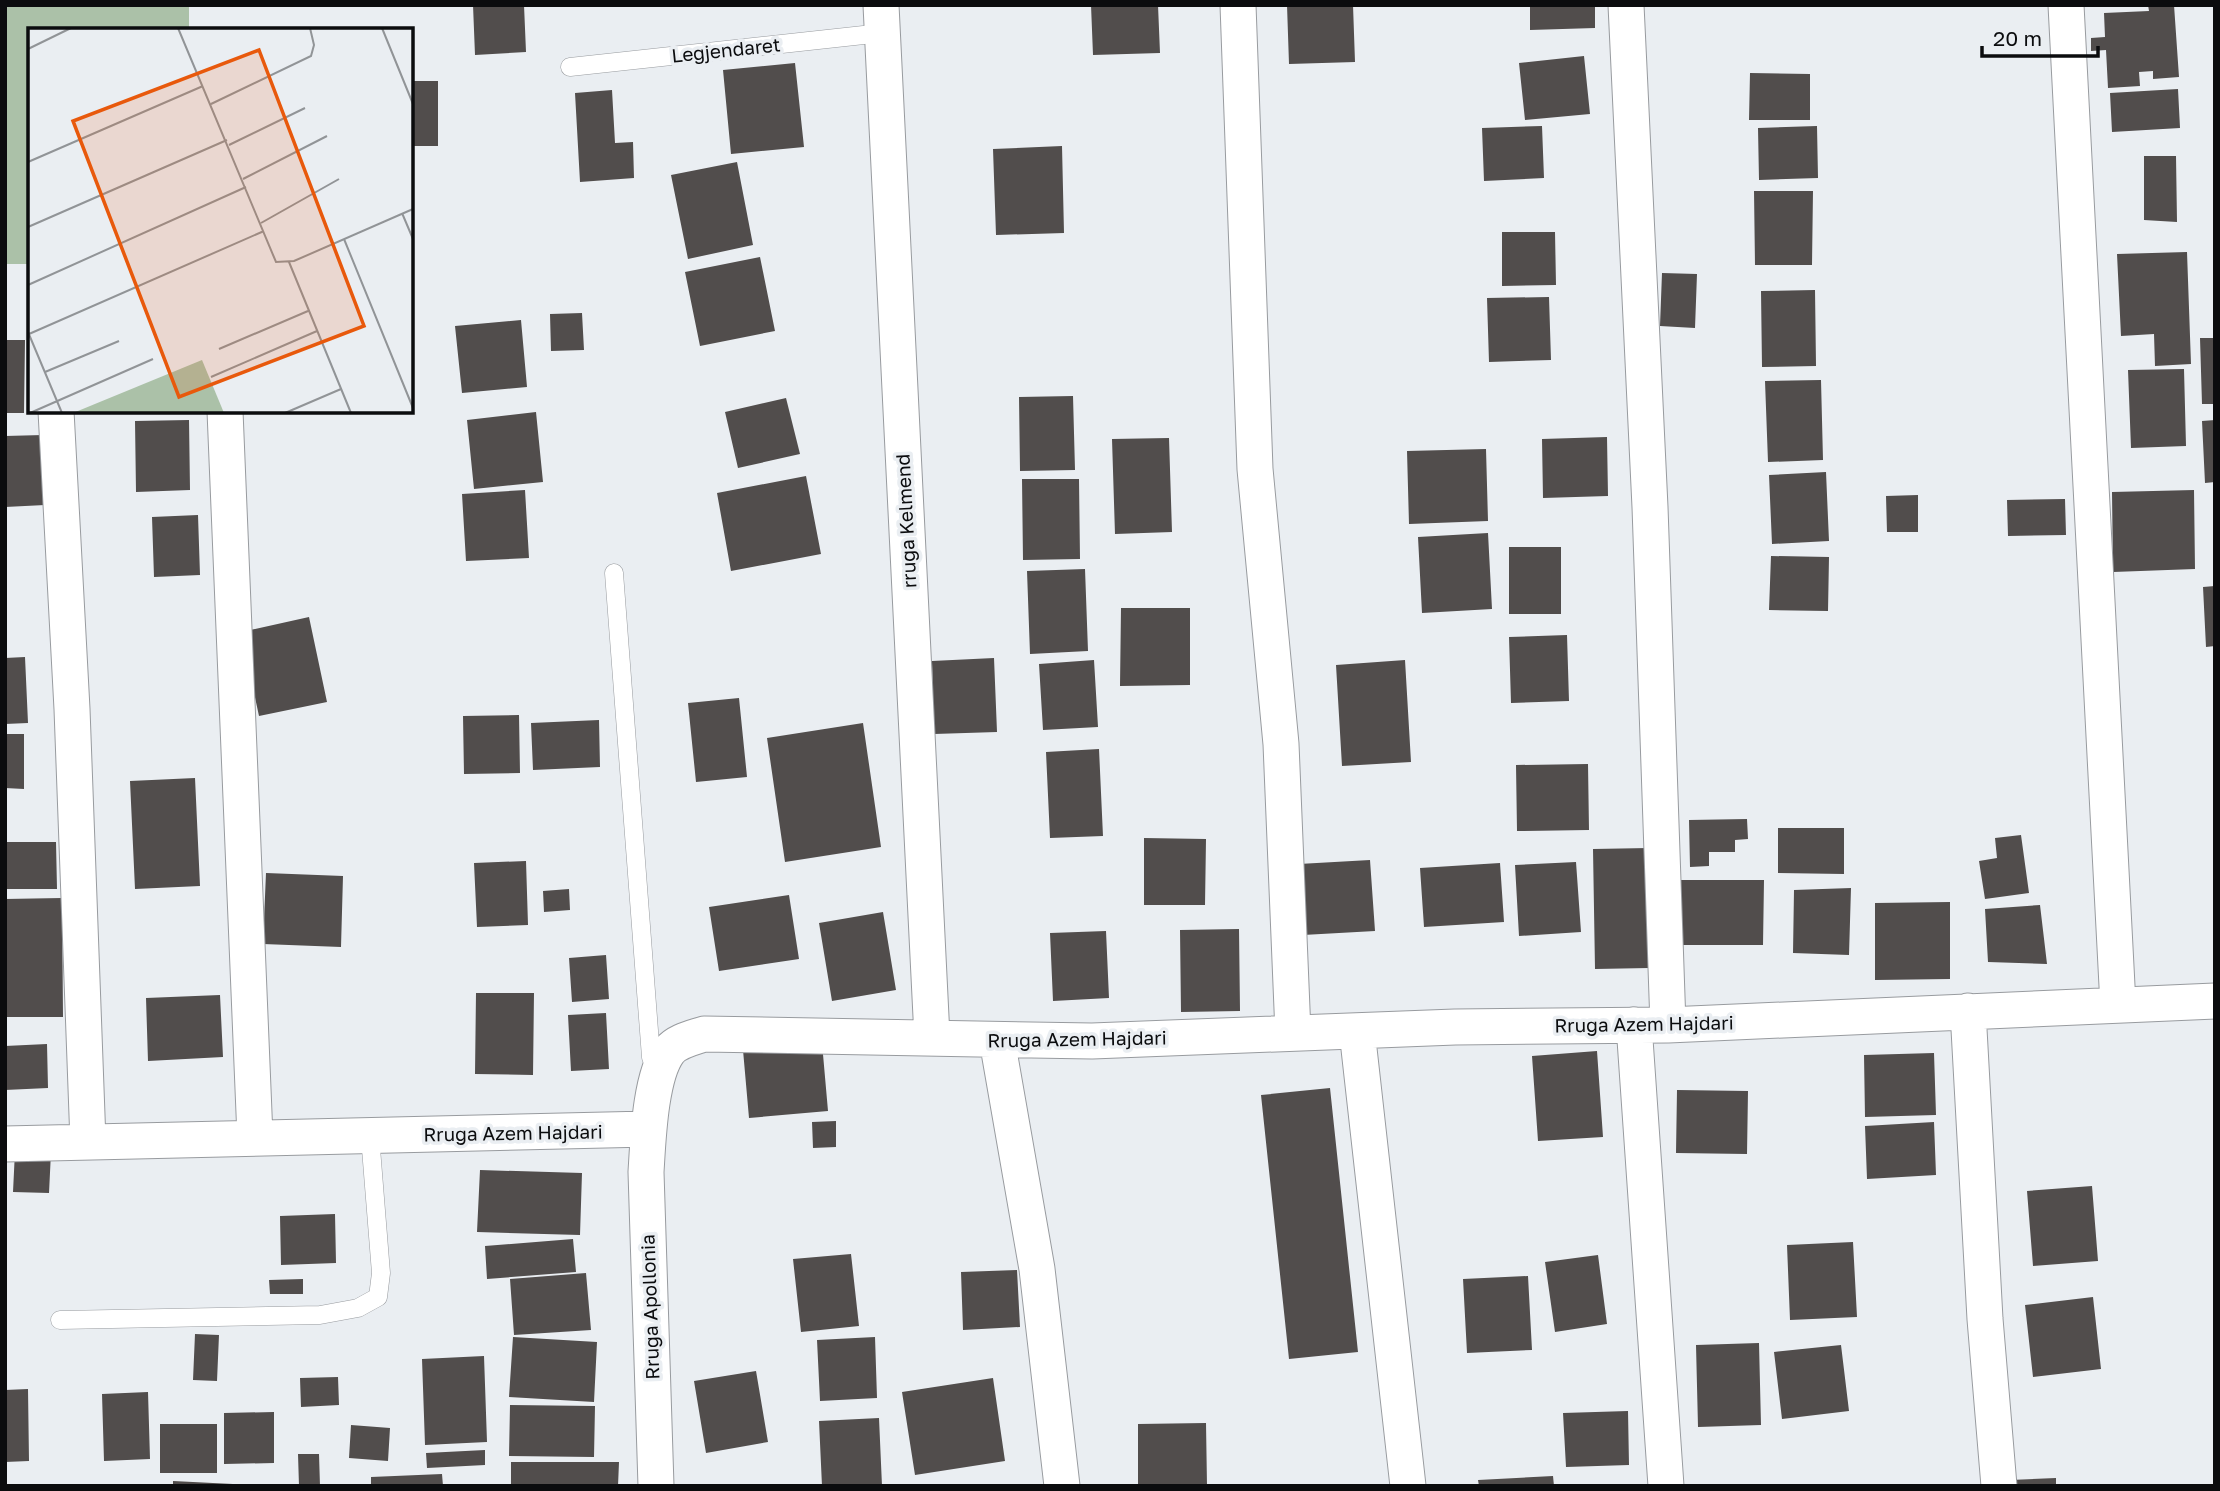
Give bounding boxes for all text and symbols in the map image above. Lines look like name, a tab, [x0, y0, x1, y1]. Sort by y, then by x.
scale bar	[1982, 14, 2098, 58]
text: 20 m	[1993, 25, 2042, 51]
inset map	[28, 28, 413, 413]
street label: Legjendaret	[670, 32, 782, 67]
street label: rruga Kelmend	[890, 453, 921, 589]
street label: Rruga Azem Hajdari	[1554, 1010, 1734, 1037]
street label: Rruga Azem Hajdari	[987, 1025, 1167, 1052]
street label: Rruga Azem Hajdari	[423, 1119, 603, 1146]
street label: Rruga Apollonia	[635, 1234, 664, 1380]

